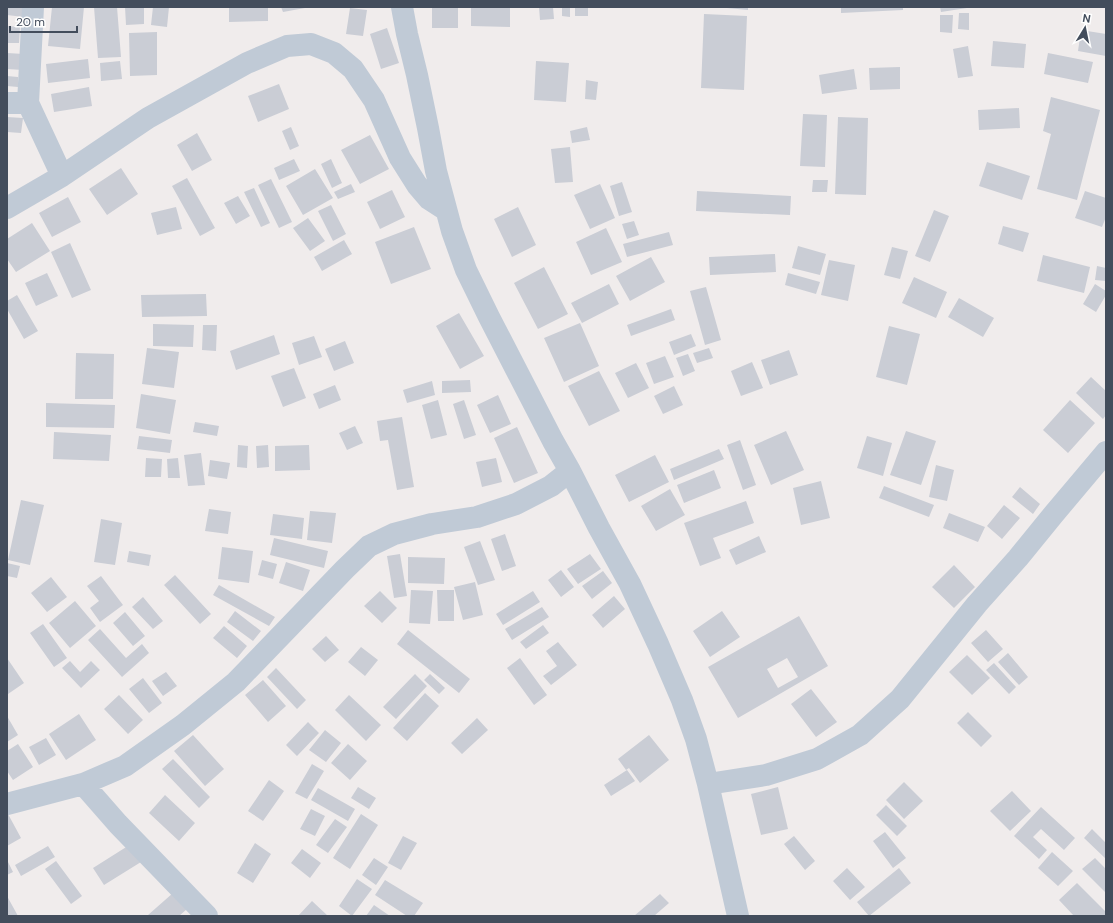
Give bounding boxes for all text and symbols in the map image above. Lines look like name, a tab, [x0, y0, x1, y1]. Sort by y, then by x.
scale bar	[10, 8, 77, 34]
north arrow	[1065, 8, 1105, 48]
text: N	[1082, 11, 1092, 26]
text: 20 m	[16, 14, 45, 30]

